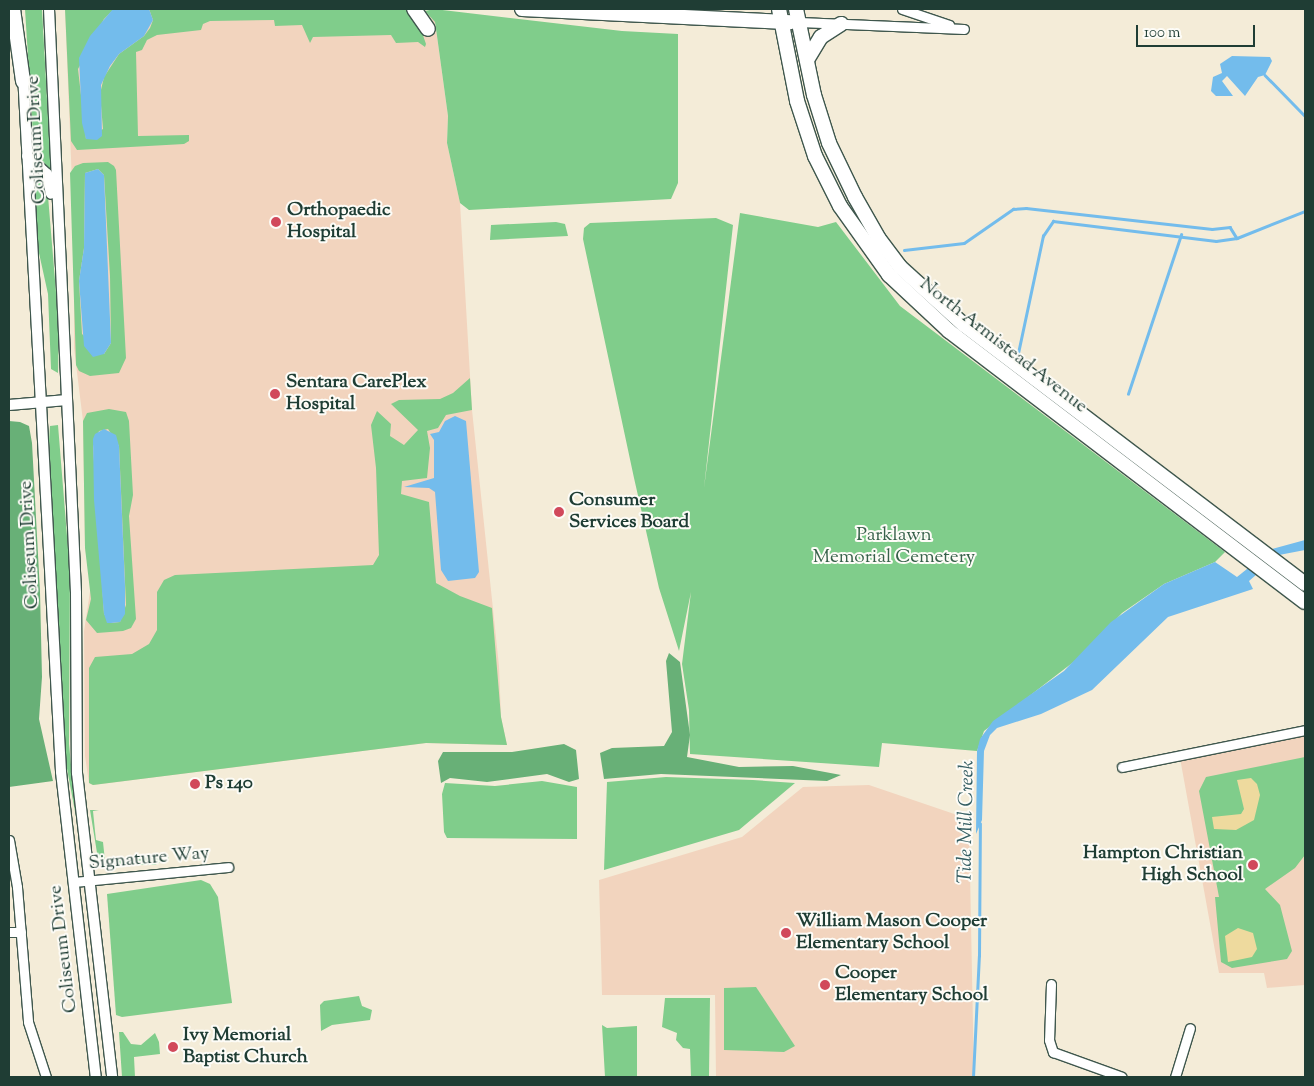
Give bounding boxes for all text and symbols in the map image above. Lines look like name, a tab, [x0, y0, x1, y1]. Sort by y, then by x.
scale bar	[1139, 15, 1258, 47]
text: 100 m	[1144, 23, 1180, 44]
street label: Coliseum Drive	[22, 75, 52, 205]
place label: Orthopaedic Hospital	[287, 200, 391, 244]
marker: Orthopaedic Hospital	[269, 215, 283, 229]
street label: North Armistead Avenue	[914, 273, 1092, 419]
place label: Sentara CarePlex Hospital	[286, 372, 427, 416]
marker: Sentara CarePlex Hospital	[268, 387, 282, 401]
street label: Coliseum Drive	[15, 480, 45, 610]
place label: Consumer Services Board	[569, 490, 689, 534]
marker: Consumer Services Board	[553, 506, 565, 518]
park label: Parklawn Memorial Cemetery	[813, 525, 975, 569]
water label: Tide Mill Creek	[954, 760, 980, 884]
place label: Ps 140	[205, 773, 253, 795]
marker: Ps 140	[189, 778, 201, 790]
street label: Signature Way	[88, 842, 210, 876]
place label: Hampton Christian High School	[1083, 843, 1243, 887]
marker: Hampton Christian High School	[1247, 859, 1259, 871]
street label: Coliseum Drive	[45, 884, 83, 1014]
place label: William Mason Cooper Elementary School	[796, 911, 987, 955]
marker: William Mason Cooper Elementary School	[780, 927, 792, 939]
place label: Cooper Elementary School	[835, 963, 988, 1007]
marker: Cooper Elementary School	[819, 979, 831, 991]
place label: Ivy Memorial Baptist Church	[183, 1025, 308, 1069]
marker: Ivy Memorial Baptist Church	[167, 1041, 179, 1053]

